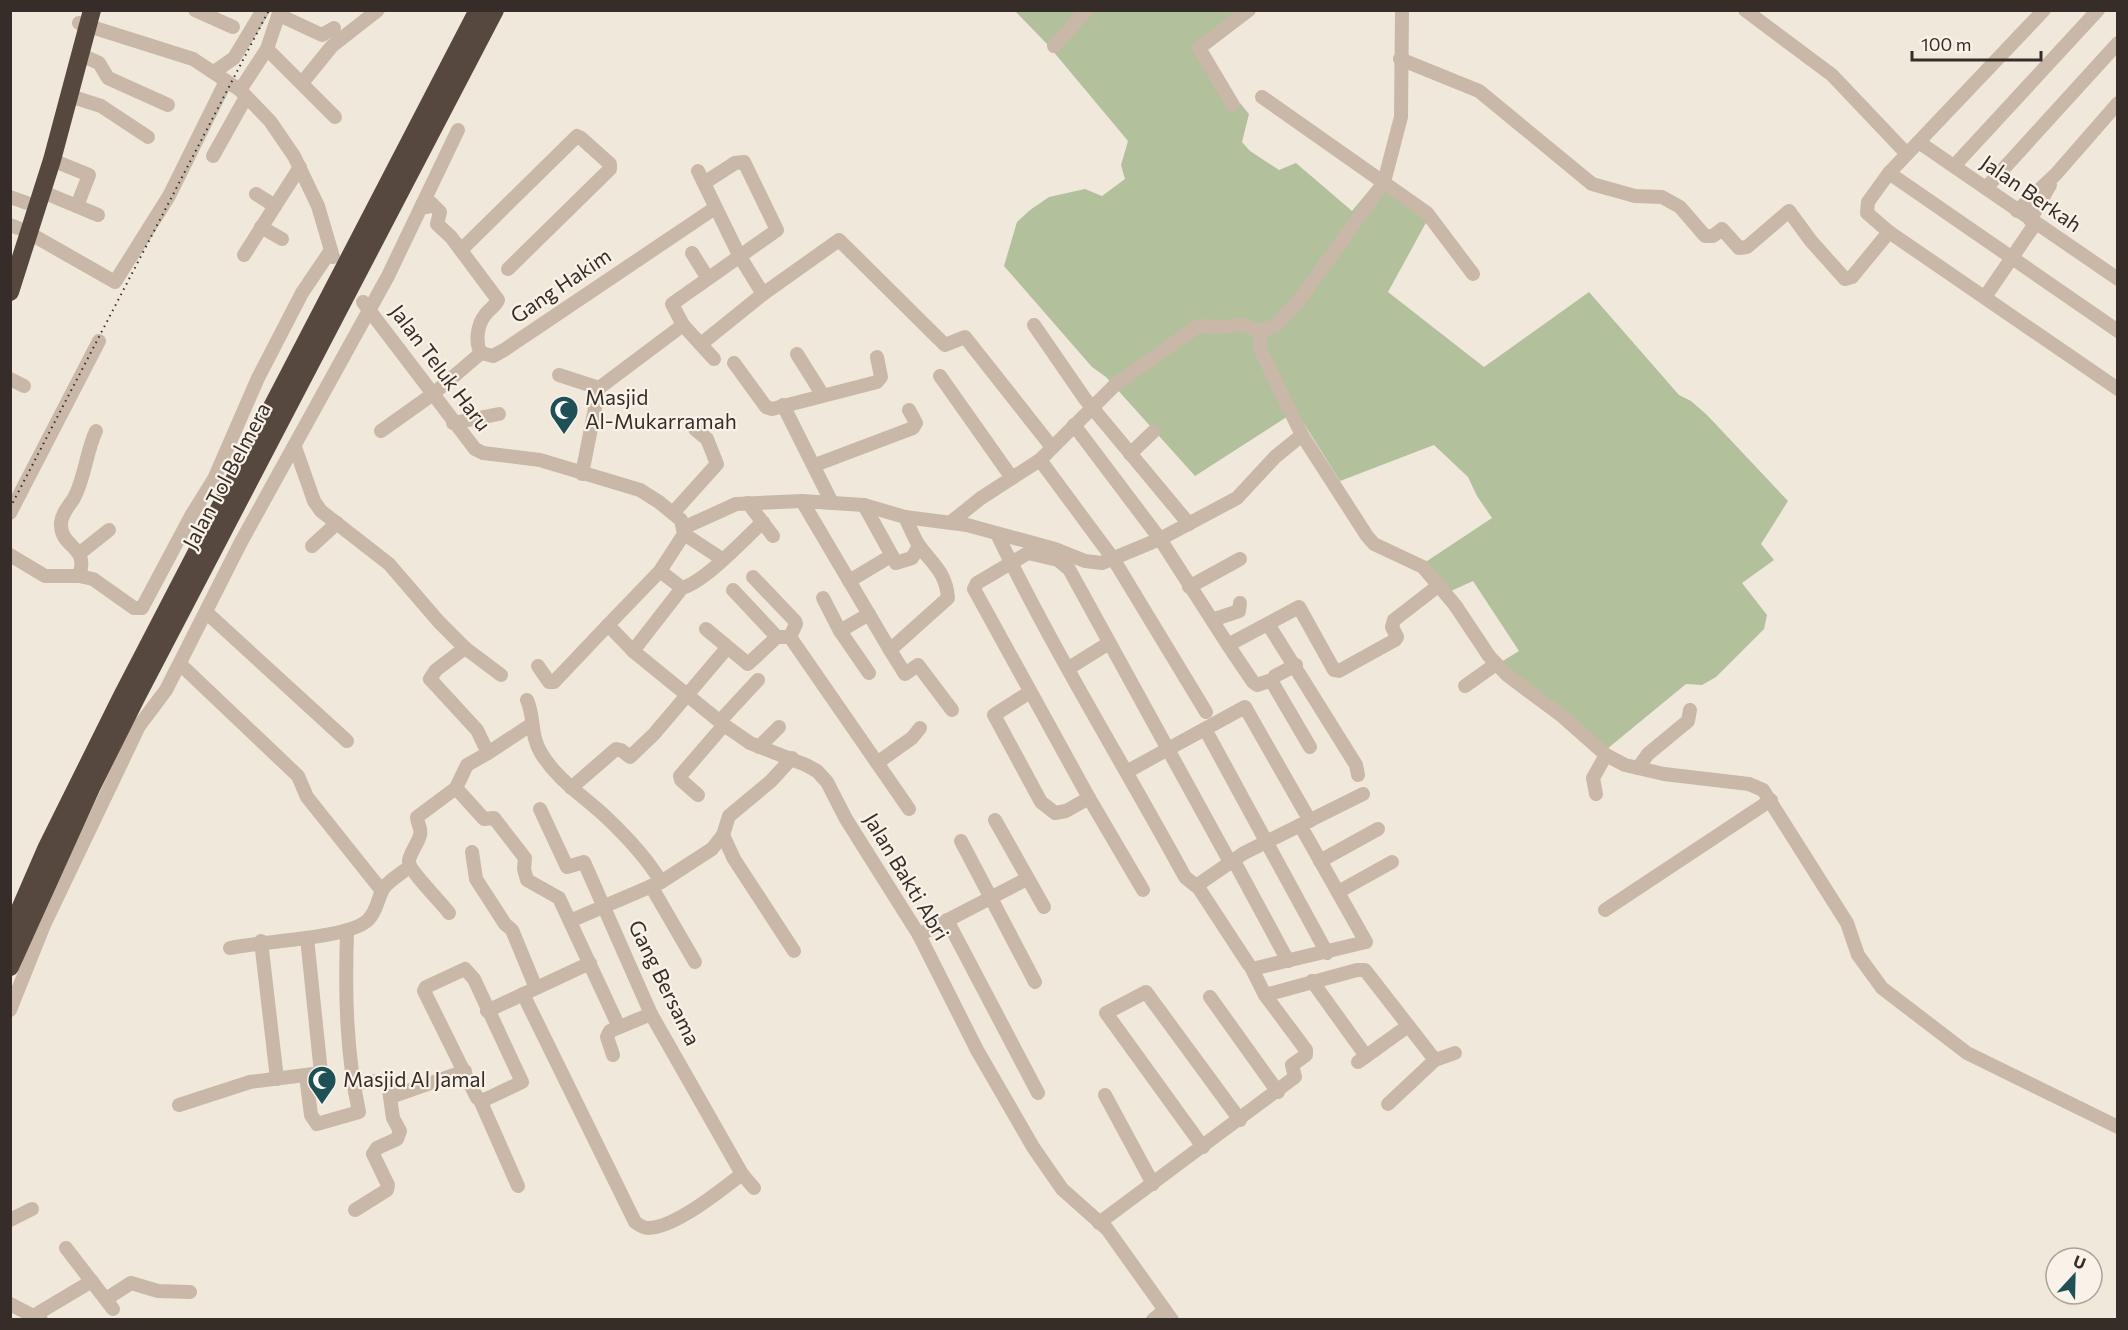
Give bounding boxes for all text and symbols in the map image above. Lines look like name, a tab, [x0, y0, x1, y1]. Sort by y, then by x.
scale bar	[1912, 24, 2041, 62]
text: 100 m	[1921, 33, 1971, 55]
street label: Jalan Berkah	[1977, 149, 2087, 237]
street label: Gang Hakim	[505, 242, 615, 327]
street label: Jalan Teluk Haru	[386, 299, 497, 435]
place label: Masjid Al-Mukarramah	[585, 384, 737, 433]
mosque icon: Masjid Al-Mukarramah	[548, 394, 580, 436]
street label: Jalan Tol Belmera	[177, 398, 275, 553]
street label: Jalan Bakti Abri	[859, 808, 955, 944]
street label: Gang Bersama	[624, 916, 706, 1049]
mosque icon: Masjid Al Jamal	[306, 1064, 338, 1106]
place label: Masjid Al Jamal	[343, 1066, 486, 1091]
north arrow	[2044, 1246, 2104, 1306]
text: U	[2071, 1251, 2089, 1273]

